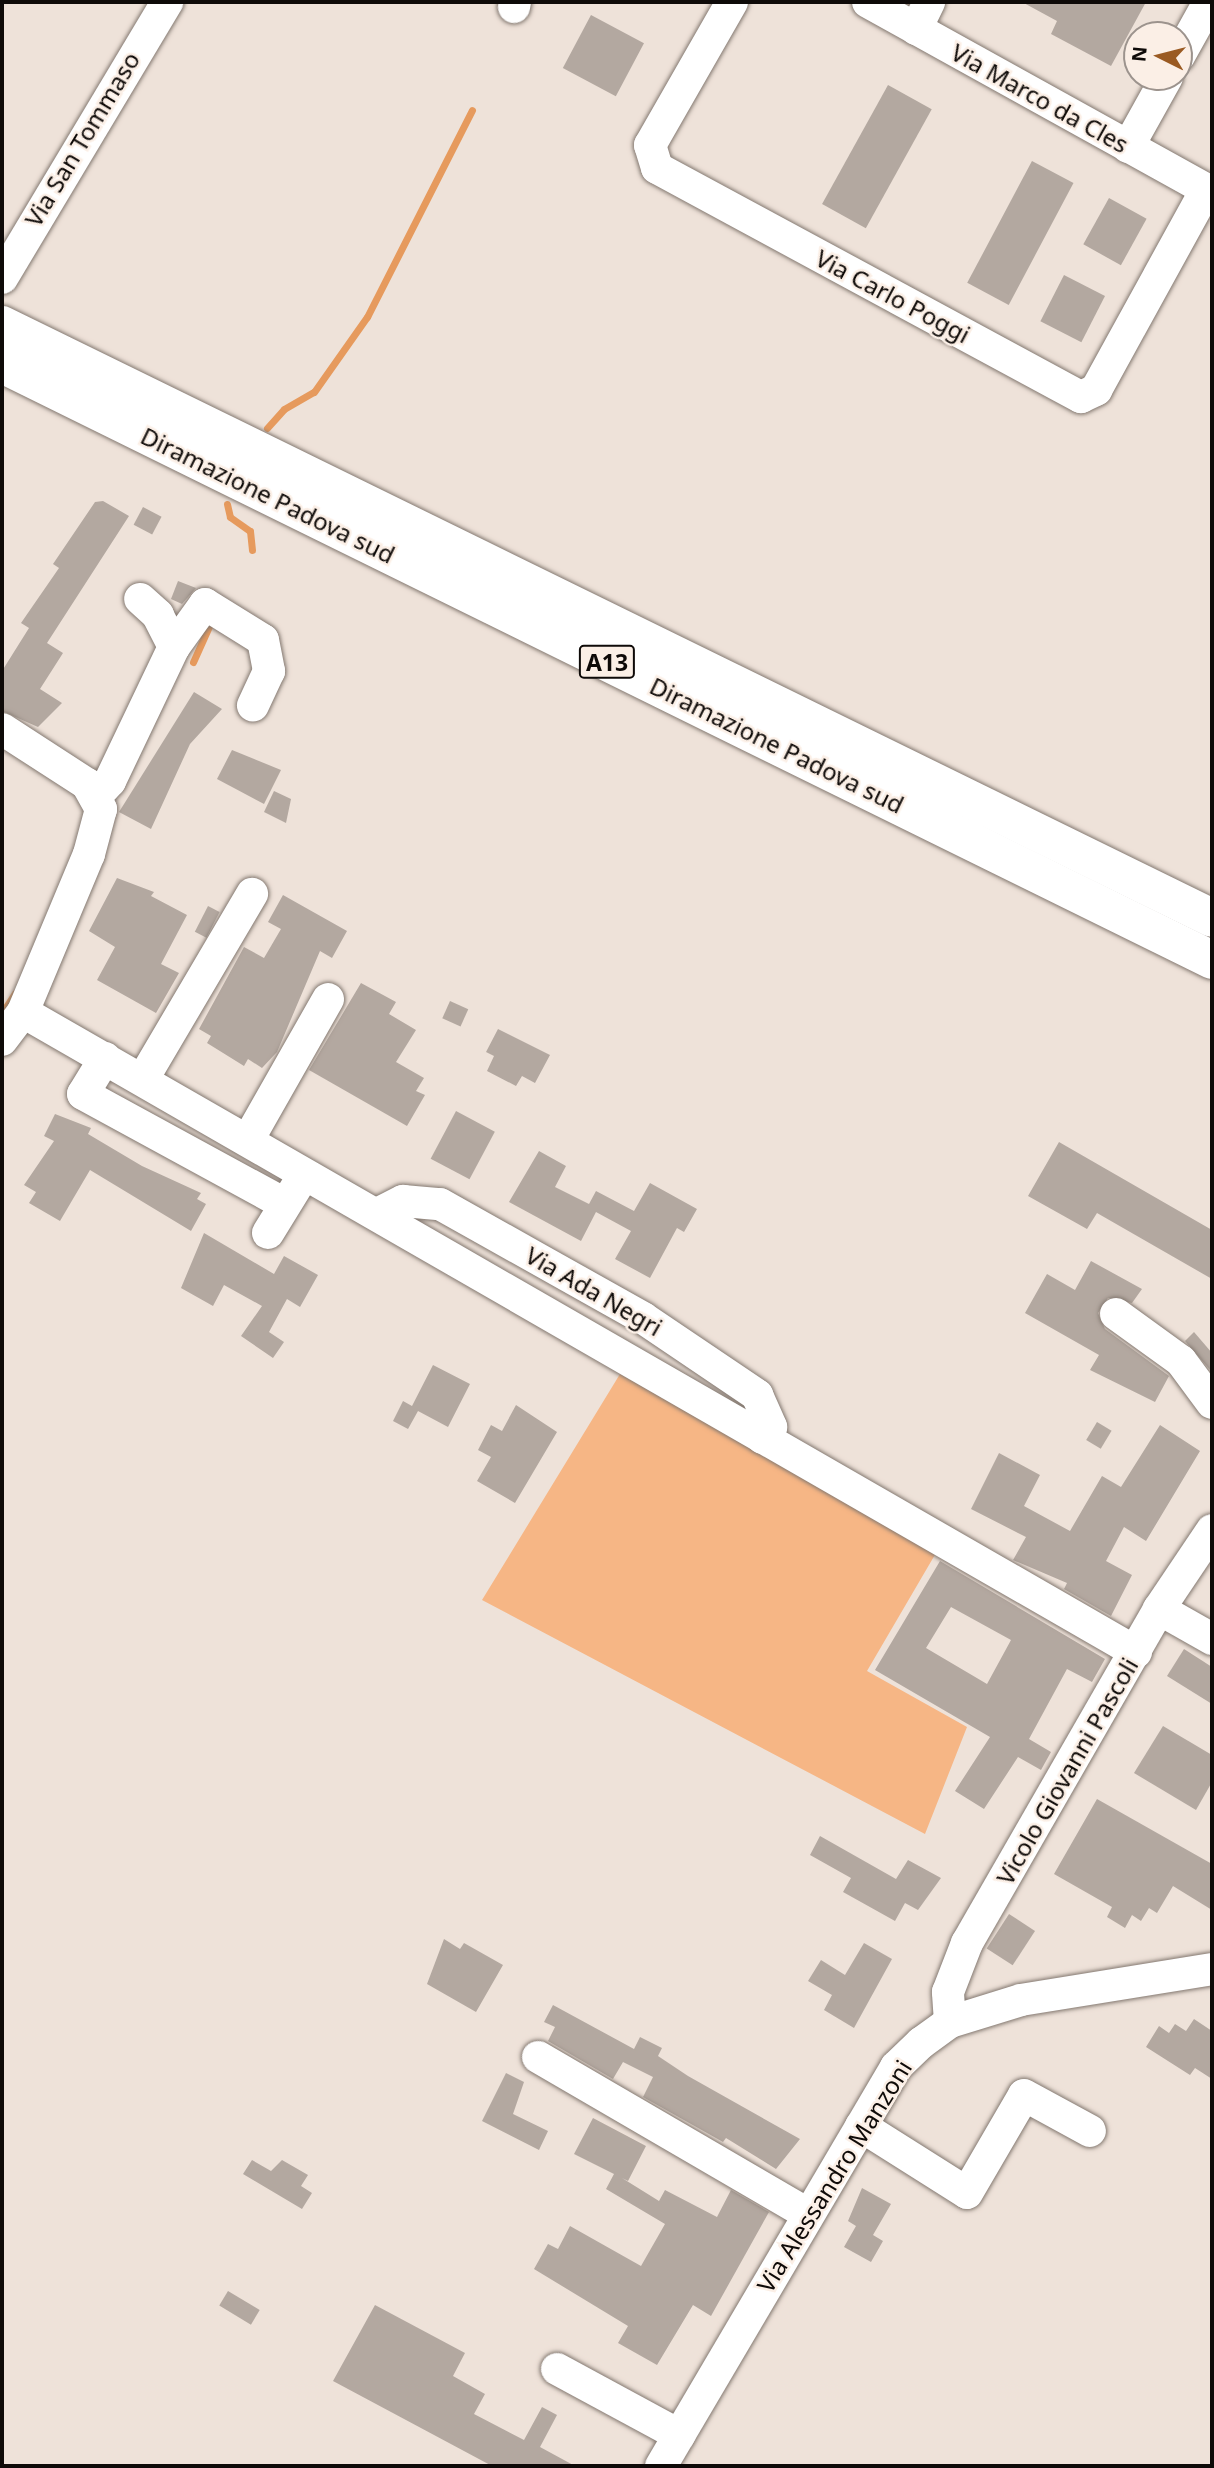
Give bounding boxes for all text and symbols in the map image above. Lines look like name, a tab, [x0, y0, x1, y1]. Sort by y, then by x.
north arrow	[1123, 21, 1193, 91]
street label: Via Marco da Cles	[946, 37, 1134, 159]
text: N	[1125, 45, 1153, 63]
street label: Via San Tommaso	[19, 46, 145, 232]
street label: Via Carlo Poggi	[811, 243, 975, 349]
street label: Diramazione Padova sud	[136, 421, 400, 569]
road number: A13	[577, 642, 637, 682]
street label: Diramazione Padova sud	[645, 671, 909, 819]
street label: Via Ada Negri	[521, 1240, 667, 1342]
street label: Vicolo Giovanni Pascoli	[990, 1653, 1144, 1889]
street label: Via Alessandro Manzoni	[751, 2055, 917, 2297]

